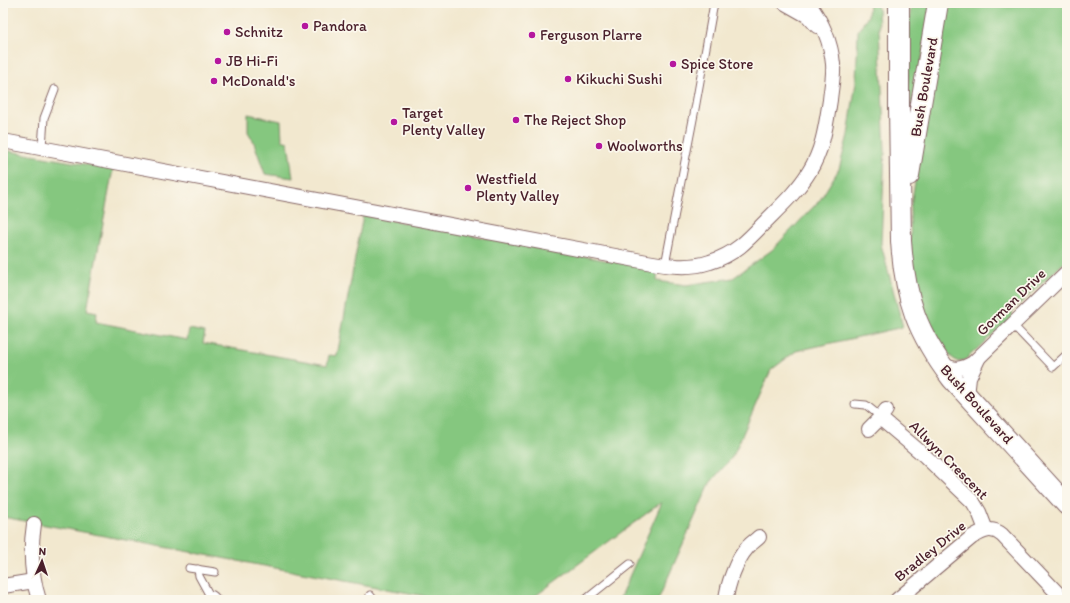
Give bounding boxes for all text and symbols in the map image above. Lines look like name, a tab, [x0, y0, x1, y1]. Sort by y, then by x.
place label: Pandora	[313, 17, 367, 35]
marker: Pandora	[300, 21, 310, 31]
place label: Schnitz	[235, 23, 283, 41]
place label: Ferguson Plarre	[540, 26, 642, 44]
marker: Schnitz	[222, 27, 232, 37]
marker: Ferguson Plarre	[527, 30, 537, 40]
street label: Bush Boulevard	[906, 36, 942, 138]
place label: JB Hi-Fi	[226, 52, 278, 70]
place label: Spice Store	[681, 55, 753, 73]
marker: JB Hi-Fi	[213, 56, 223, 66]
marker: Spice Store	[668, 59, 678, 69]
place label: Kikuchi Sushi	[576, 70, 662, 88]
place label: McDonald's	[222, 72, 296, 90]
marker: Kikuchi Sushi	[563, 74, 573, 84]
marker: McDonald's	[209, 76, 219, 86]
place label: Target Plenty Valley	[402, 104, 485, 139]
place label: The Reject Shop	[524, 111, 626, 129]
marker: The Reject Shop	[511, 115, 521, 125]
marker: Target Plenty Valley	[389, 117, 399, 127]
place label: Woolworths	[607, 137, 683, 155]
marker: Woolworths	[594, 141, 604, 151]
place label: Westfield Plenty Valley	[476, 170, 559, 205]
marker: Westfield Plenty Valley	[463, 183, 473, 193]
street label: Gorman Drive	[973, 265, 1049, 339]
street label: Bush Boulevard	[937, 361, 1017, 447]
street label: Allwyn Crescent	[906, 417, 992, 503]
street label: Bradley Drive	[891, 517, 969, 585]
north arrow	[22, 541, 62, 581]
text: N	[38, 545, 47, 558]

